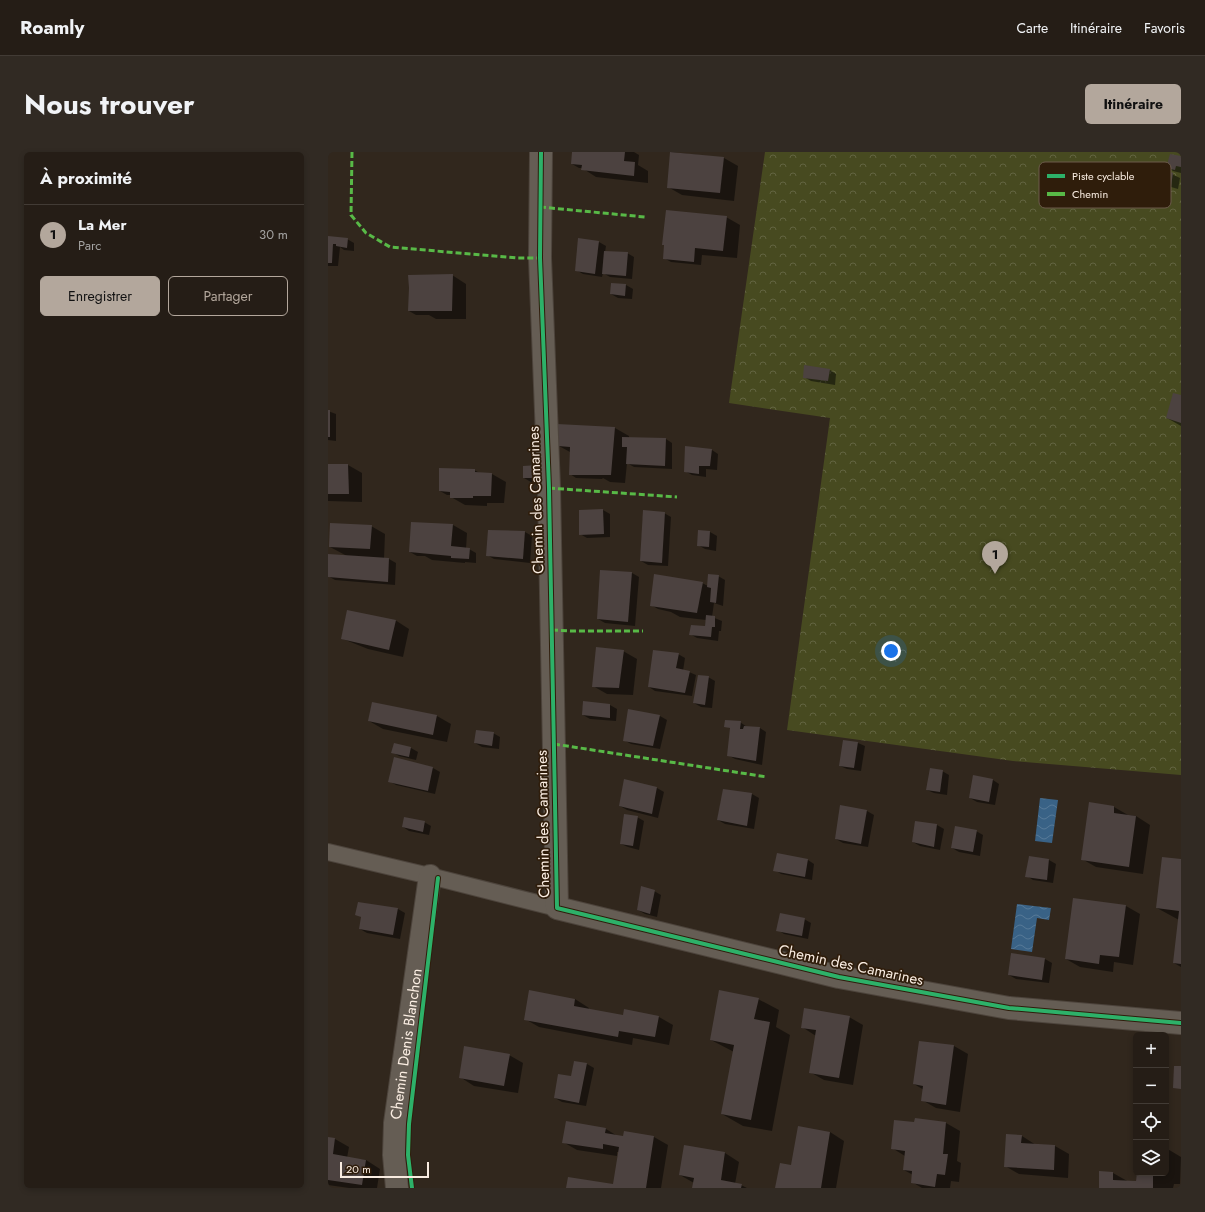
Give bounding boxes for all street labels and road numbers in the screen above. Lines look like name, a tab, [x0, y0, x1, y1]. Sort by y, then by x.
street label: Chemin des Camarines	[522, 426, 550, 574]
street label: Chemin des Camarines	[531, 750, 555, 898]
street label: Chemin des Camarines	[776, 939, 926, 991]
street label: Chemin Denis Blanchon	[385, 967, 428, 1121]

